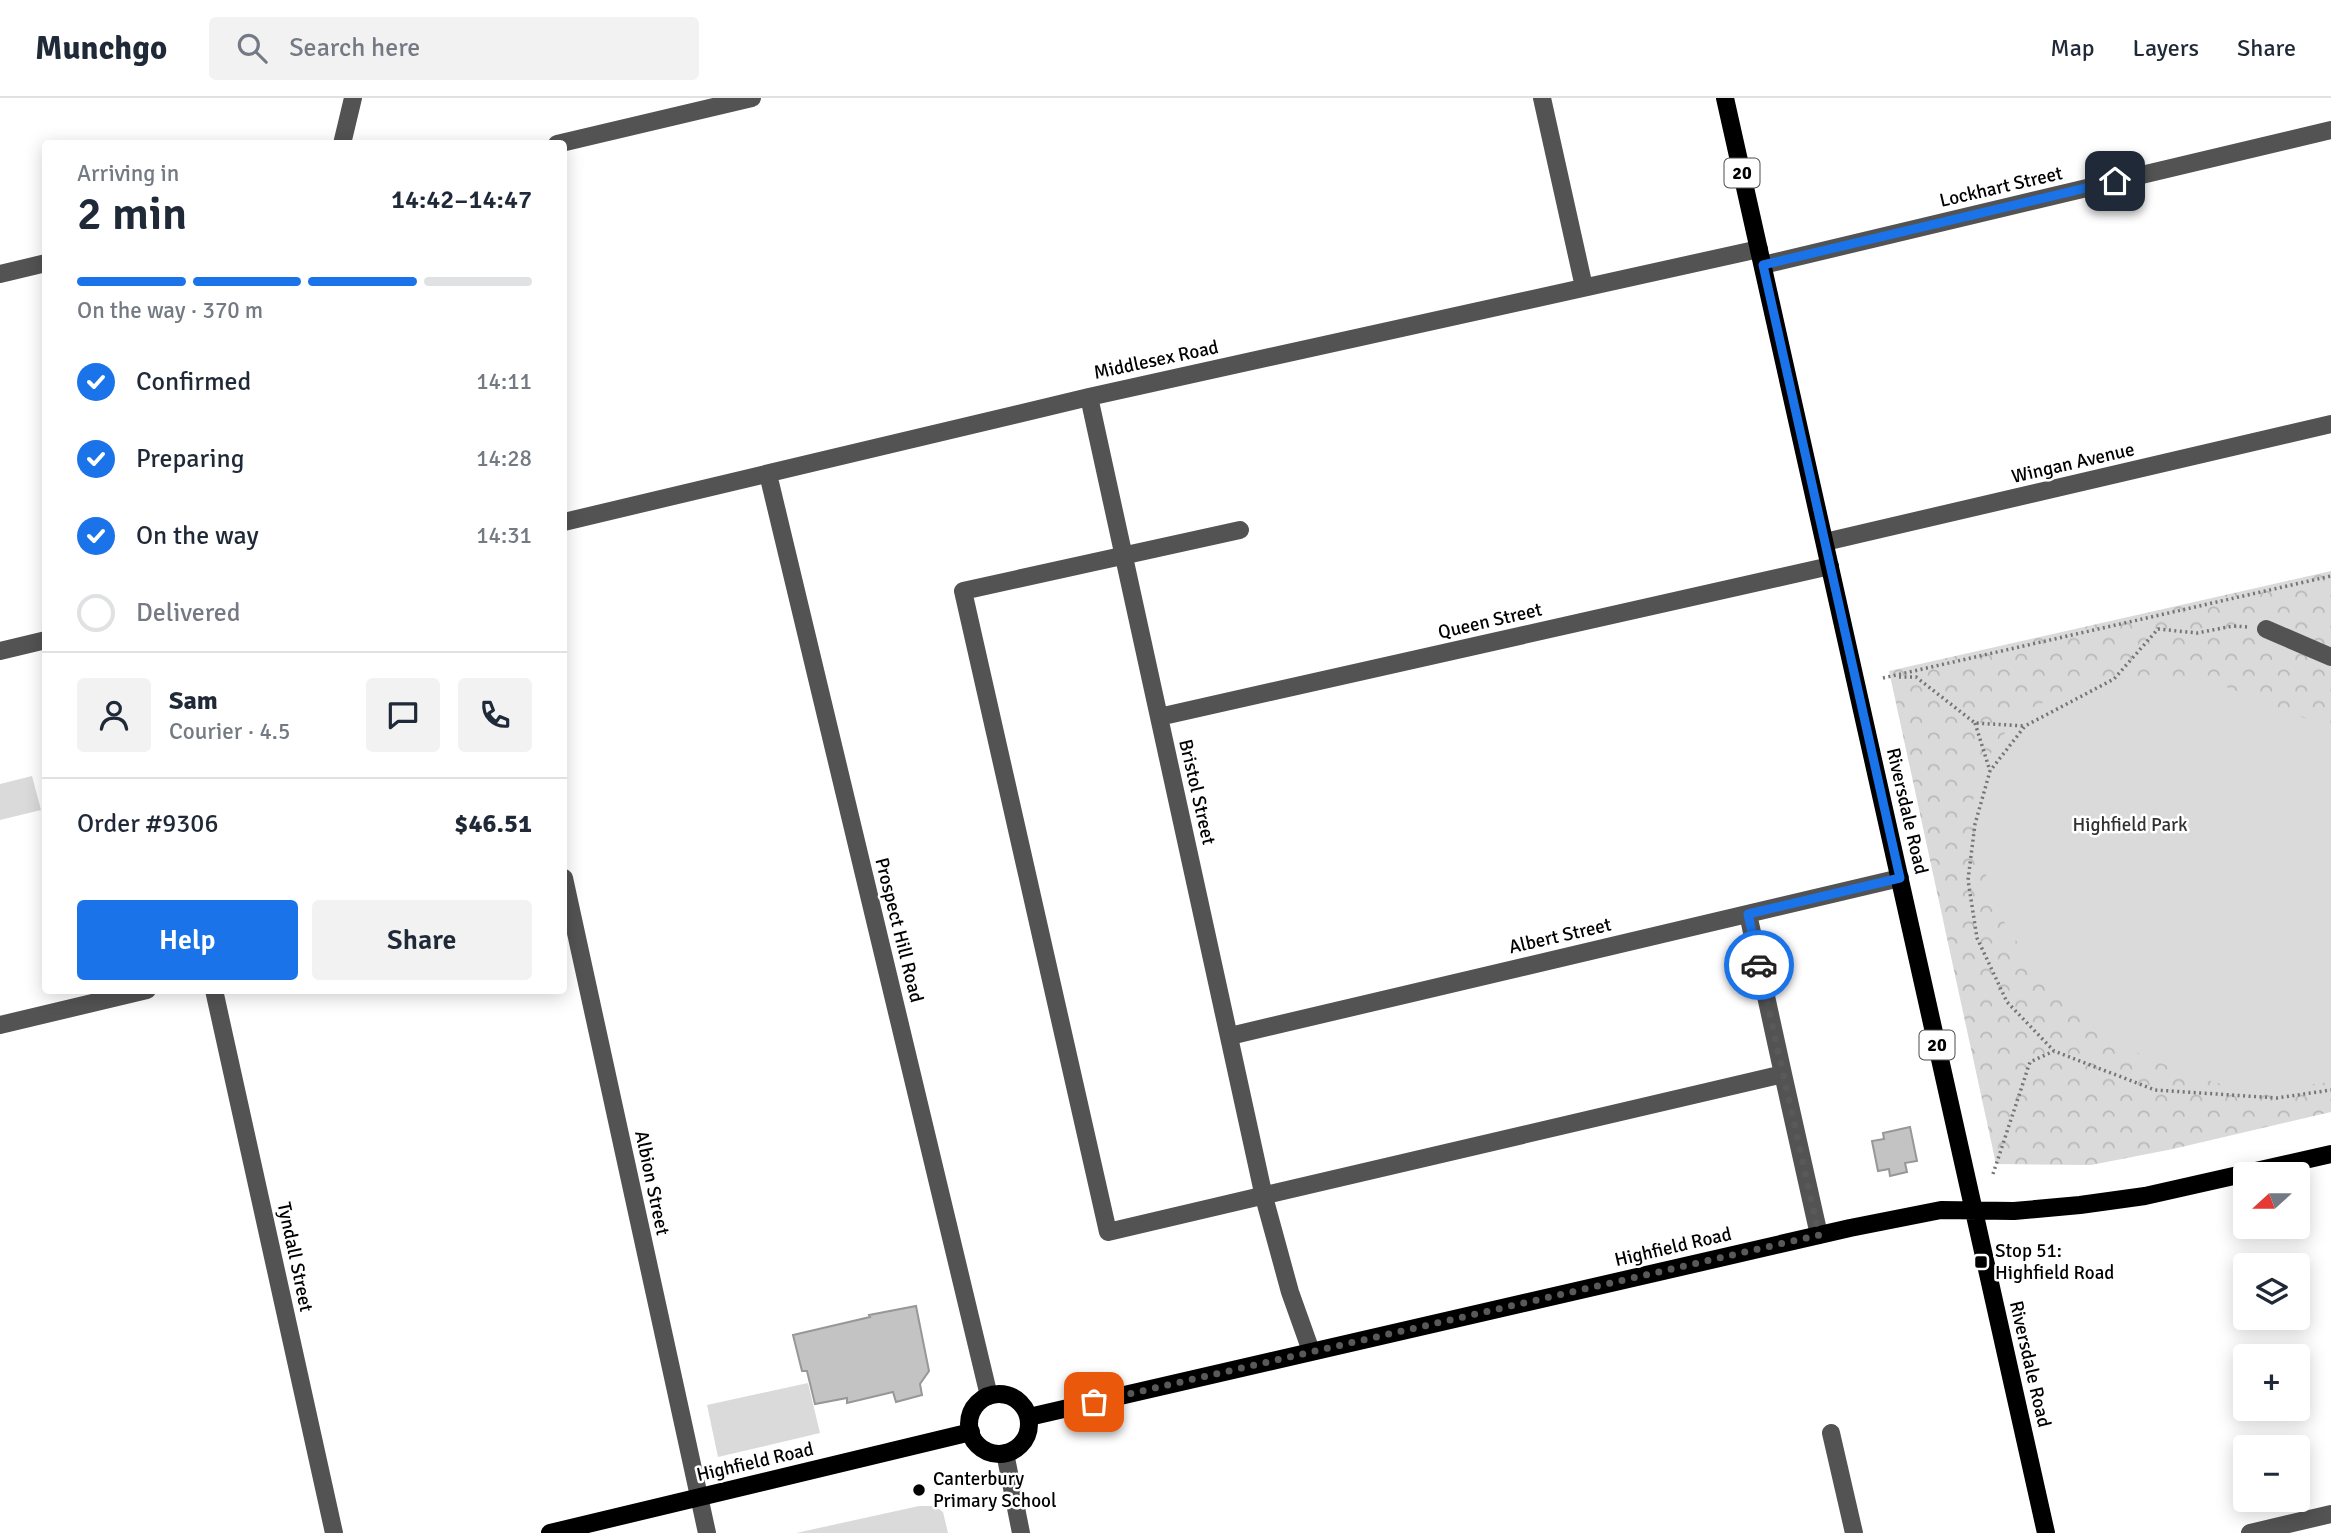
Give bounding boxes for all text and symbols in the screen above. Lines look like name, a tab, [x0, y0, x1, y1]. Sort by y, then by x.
search box	[209, 17, 699, 80]
text: Munchgo	[35, 28, 167, 69]
icon: search	[233, 29, 271, 67]
text: Search here	[289, 32, 420, 64]
text: Map	[2050, 33, 2095, 63]
text: Layers	[2133, 33, 2199, 63]
text: Share	[2237, 33, 2296, 63]
pin	[2085, 151, 2145, 211]
road number: 20	[1724, 158, 1760, 188]
text: Arriving in	[77, 159, 179, 188]
street label: Lockhart Street	[1937, 161, 2065, 213]
icon: home	[2096, 162, 2134, 200]
text: 14:42–14:47	[391, 184, 532, 216]
text: 2 min	[77, 186, 187, 242]
text: On the way · 370 m	[77, 296, 263, 325]
street label: Middlesex Road	[1091, 335, 1221, 385]
icon: check	[77, 363, 115, 401]
text: Confirmed	[136, 366, 251, 398]
text: 14:11	[476, 367, 532, 396]
street label: Wingan Avenue	[2009, 437, 2137, 489]
icon: check	[77, 440, 115, 478]
text: Preparing	[136, 443, 244, 475]
text: 14:28	[476, 444, 532, 473]
icon: check	[77, 517, 115, 555]
text: On the way	[136, 520, 259, 552]
text: 14:31	[476, 521, 532, 550]
text: Delivered	[136, 597, 241, 629]
street label: Queen Street	[1436, 597, 1545, 645]
button: person	[77, 678, 151, 752]
button: chat	[366, 678, 440, 752]
button: phone	[458, 678, 532, 752]
text: Sam	[169, 685, 218, 717]
text: Courier · 4.5	[169, 717, 290, 746]
street label: Bristol Street	[1173, 737, 1221, 847]
street label: Riversdale Road	[1881, 745, 1933, 877]
text: Order #9306	[77, 808, 218, 840]
text: $46.51	[454, 808, 532, 840]
park label: Highfield Park	[2072, 813, 2188, 837]
street label: Prospect Hill Road	[869, 855, 929, 1005]
button: Help	[77, 900, 298, 980]
button: Share	[312, 900, 532, 980]
street label: Albert Street	[1507, 913, 1614, 959]
courier	[1724, 930, 1794, 1000]
icon: car	[1740, 946, 1778, 984]
road number: 20	[1920, 1030, 1954, 1060]
street label: Albion Street	[629, 1129, 675, 1238]
north arrow	[2233, 1162, 2310, 1239]
map controls	[2233, 1162, 2310, 1512]
street label: Tyndall Street	[272, 1200, 318, 1314]
street label: Highfield Road	[1612, 1222, 1734, 1272]
place label: Stop 51: Highfield Road	[1995, 1239, 2114, 1285]
button: layers	[2233, 1253, 2310, 1330]
marker: Stop 51: Highfield Road	[1973, 1254, 1989, 1270]
street label: Riversdale Road	[2004, 1298, 2056, 1430]
button: +	[2233, 1344, 2310, 1421]
pin	[1064, 1372, 1124, 1432]
icon: bag	[1075, 1383, 1113, 1421]
button: −	[2233, 1435, 2310, 1512]
street label: Highfield Road	[694, 1437, 816, 1487]
place label: Canterbury Primary School	[933, 1467, 1056, 1513]
marker: Canterbury Primary School	[911, 1482, 927, 1498]

